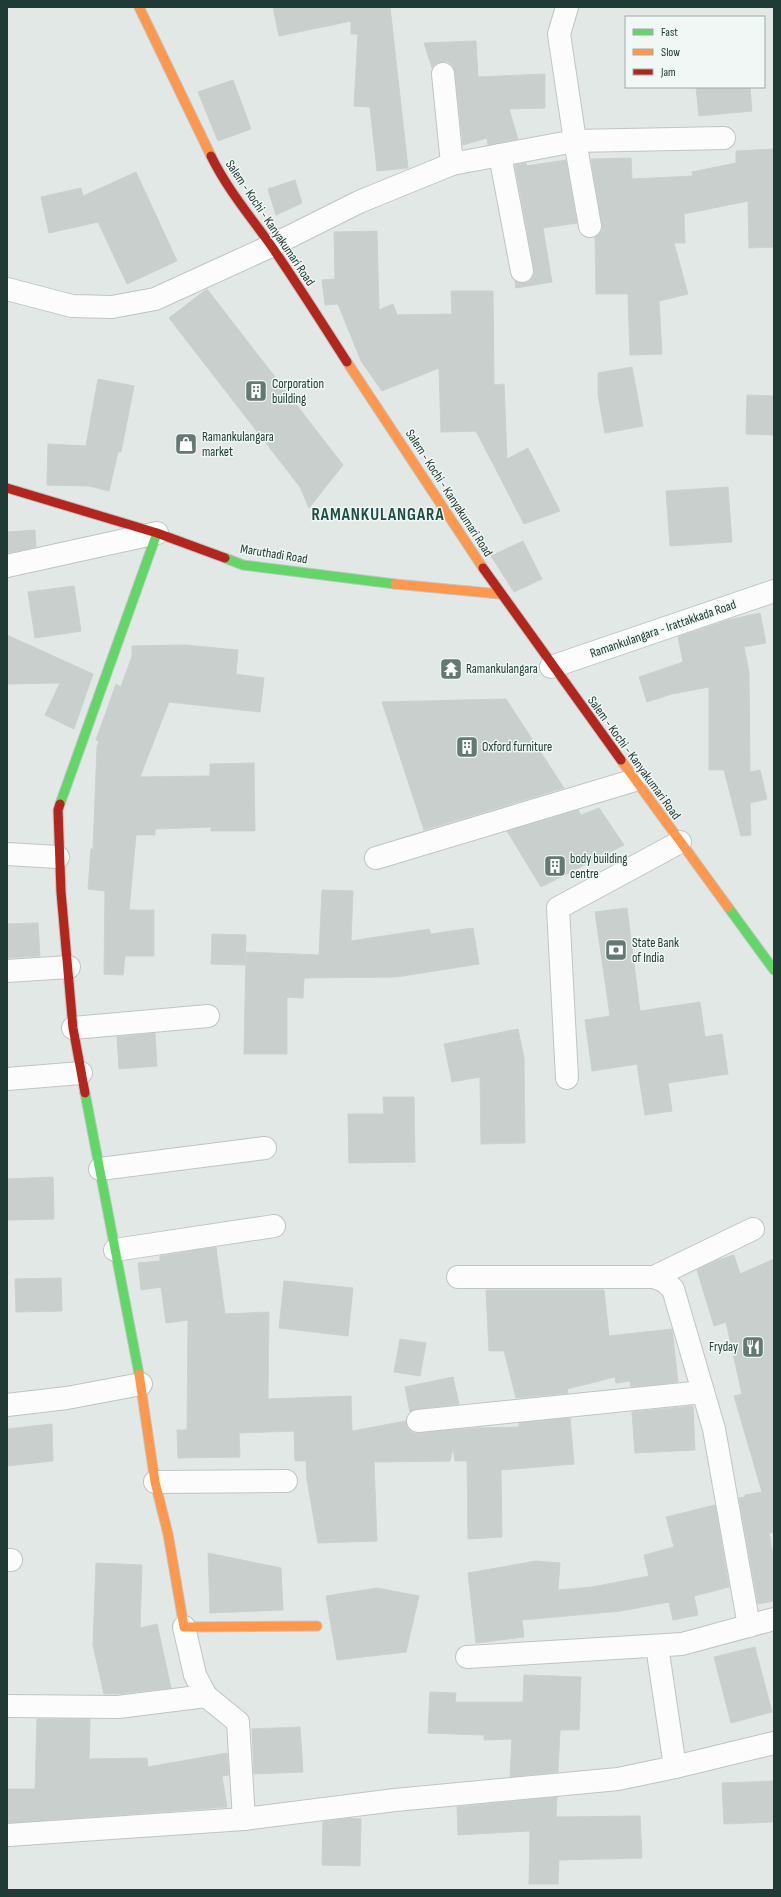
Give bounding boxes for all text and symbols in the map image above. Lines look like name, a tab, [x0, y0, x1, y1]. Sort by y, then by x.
legend	[625, 16, 765, 88]
text: Fast	[661, 25, 678, 40]
text: Slow	[661, 45, 680, 60]
text: Jam	[660, 65, 676, 80]
street label: Salem - Kochi - Kanyakumari Road	[222, 157, 318, 289]
place label: Corporation building	[272, 376, 324, 407]
building icon: Corporation building	[243, 378, 269, 404]
street label: Salem - Kochi - Kanyakumari Road	[402, 426, 496, 560]
place label: Ramankulangara market	[202, 429, 274, 460]
shop icon: Ramankulangara market	[173, 431, 199, 457]
district label: RAMANKULANGARA	[311, 505, 445, 525]
street label: Maruthadi Road	[239, 541, 309, 567]
street label: Ramankulangara - Irattakkada Road	[588, 596, 738, 662]
temple icon: Ramankulangara	[438, 656, 464, 682]
place label: Ramankulangara	[466, 661, 538, 677]
street label: Salem - Kochi - Kanyakumari Road	[584, 693, 684, 823]
building icon: Oxford furniture	[454, 734, 480, 760]
place label: Oxford furniture	[482, 739, 552, 755]
place label: body building centre	[570, 851, 628, 882]
building icon: body building centre	[542, 853, 568, 879]
place label: State Bank of India	[632, 935, 679, 966]
bank icon: State Bank of India	[603, 937, 629, 963]
restaurant icon: Fryday	[740, 1334, 766, 1360]
place label: Fryday	[709, 1339, 738, 1355]

